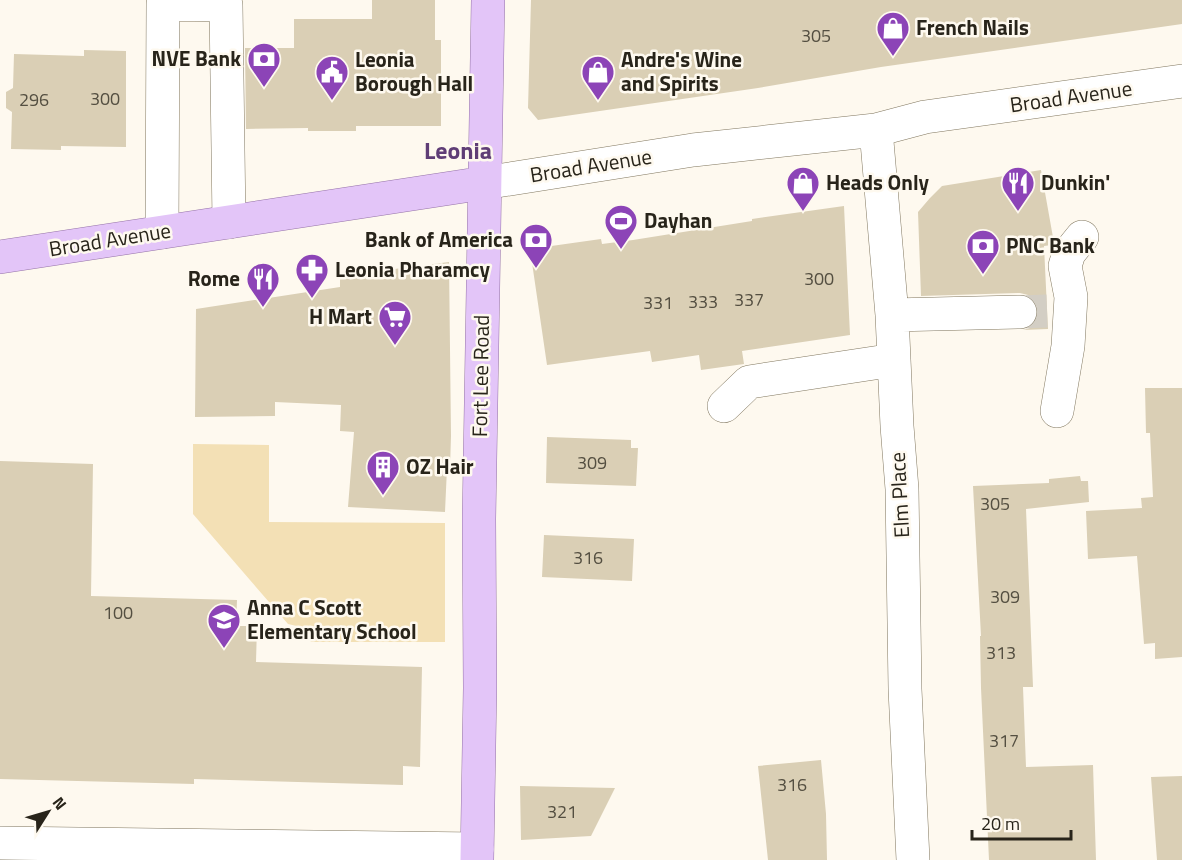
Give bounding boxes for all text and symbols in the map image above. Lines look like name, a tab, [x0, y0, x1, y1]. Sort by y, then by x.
shop icon: French Nails	[875, 10, 911, 57]
place label: French Nails	[916, 11, 1029, 43]
house number: 305	[801, 22, 831, 49]
bank icon: NVE Bank	[246, 41, 282, 88]
place label: NVE Bank	[152, 42, 241, 74]
place label: Leonia Borough Hall	[355, 43, 473, 99]
place label: Andre's Wine and Spirits	[621, 43, 742, 99]
public building icon: Leonia Borough Hall	[314, 54, 350, 101]
shop icon: Andre's Wine and Spirits	[580, 54, 616, 101]
street label: Broad Avenue	[1008, 72, 1134, 120]
house number: 300	[90, 85, 120, 112]
house number: 296	[19, 86, 49, 113]
district label: Leonia	[424, 132, 492, 168]
street label: Broad Avenue	[528, 140, 654, 190]
shop icon: Heads Only	[785, 165, 821, 212]
restaurant icon: Dunkin'	[1000, 165, 1036, 212]
place label: Heads Only	[826, 166, 930, 198]
place label: Dunkin'	[1041, 166, 1110, 198]
sports icon: Dayhan	[603, 203, 639, 250]
place label: Dayhan	[644, 204, 712, 236]
street label: Broad Avenue	[47, 214, 173, 264]
bank icon: Bank of America	[518, 222, 554, 269]
place label: Bank of America	[365, 223, 513, 255]
bank icon: PNC Bank	[965, 228, 1001, 275]
place label: PNC Bank	[1006, 229, 1095, 261]
pharmacy icon: Leonia Pharamcy	[294, 252, 330, 299]
place label: Leonia Pharamcy	[335, 253, 490, 285]
restaurant icon: Rome	[245, 261, 281, 308]
place label: Rome	[188, 262, 240, 294]
house number: 300	[804, 265, 834, 292]
house number: 337	[734, 286, 764, 313]
house number: 333	[688, 288, 718, 315]
house number: 331	[643, 289, 673, 316]
supermarket icon: H Mart	[377, 299, 413, 346]
place label: H Mart	[309, 300, 372, 332]
street label: Fort Lee Road	[463, 315, 497, 437]
building icon: OZ Hair	[365, 449, 401, 496]
house number: 309	[577, 449, 607, 476]
place label: OZ Hair	[406, 450, 474, 482]
street label: Elm Place	[881, 451, 917, 539]
house number: 305	[980, 490, 1010, 517]
house number: 316	[573, 544, 603, 571]
house number: 309	[990, 583, 1020, 610]
place label: Anna C Scott Elementary School	[247, 591, 417, 647]
house number: 100	[103, 599, 133, 626]
school or university icon: Anna C Scott Elementary School	[206, 602, 242, 649]
house number: 313	[986, 639, 1016, 666]
house number: 317	[989, 727, 1019, 754]
house number: 316	[777, 771, 807, 798]
north arrow	[18, 782, 78, 842]
text: N	[47, 791, 73, 815]
house number: 321	[547, 798, 577, 825]
scale bar	[972, 803, 1071, 841]
text: 20 m	[981, 810, 1020, 837]

